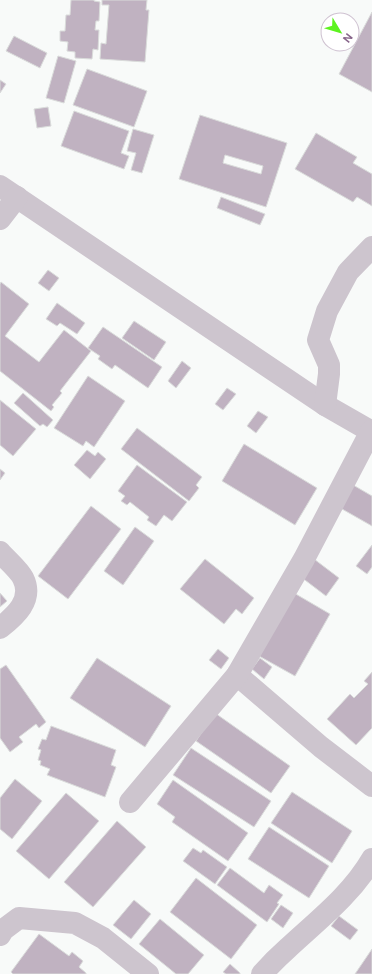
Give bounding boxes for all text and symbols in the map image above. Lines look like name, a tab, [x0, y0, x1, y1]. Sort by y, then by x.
north arrow	[320, 12, 360, 52]
text: N	[340, 31, 356, 46]

